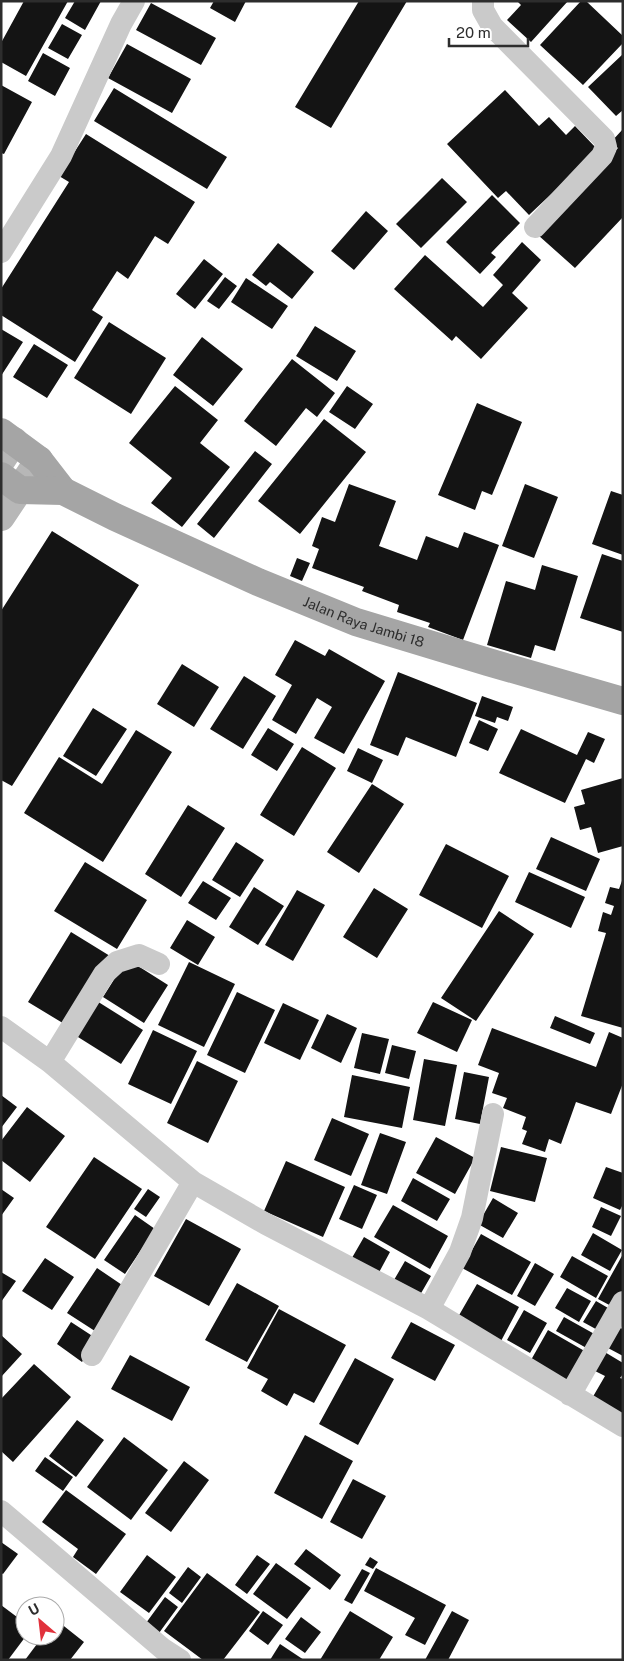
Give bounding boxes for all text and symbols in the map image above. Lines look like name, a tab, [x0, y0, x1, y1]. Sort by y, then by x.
scale bar	[449, 15, 528, 47]
text: 20 m	[456, 24, 491, 41]
street label: Jalan Raya Jambi 18	[301, 593, 426, 650]
north arrow	[15, 1596, 65, 1646]
text: U	[26, 1600, 42, 1619]

